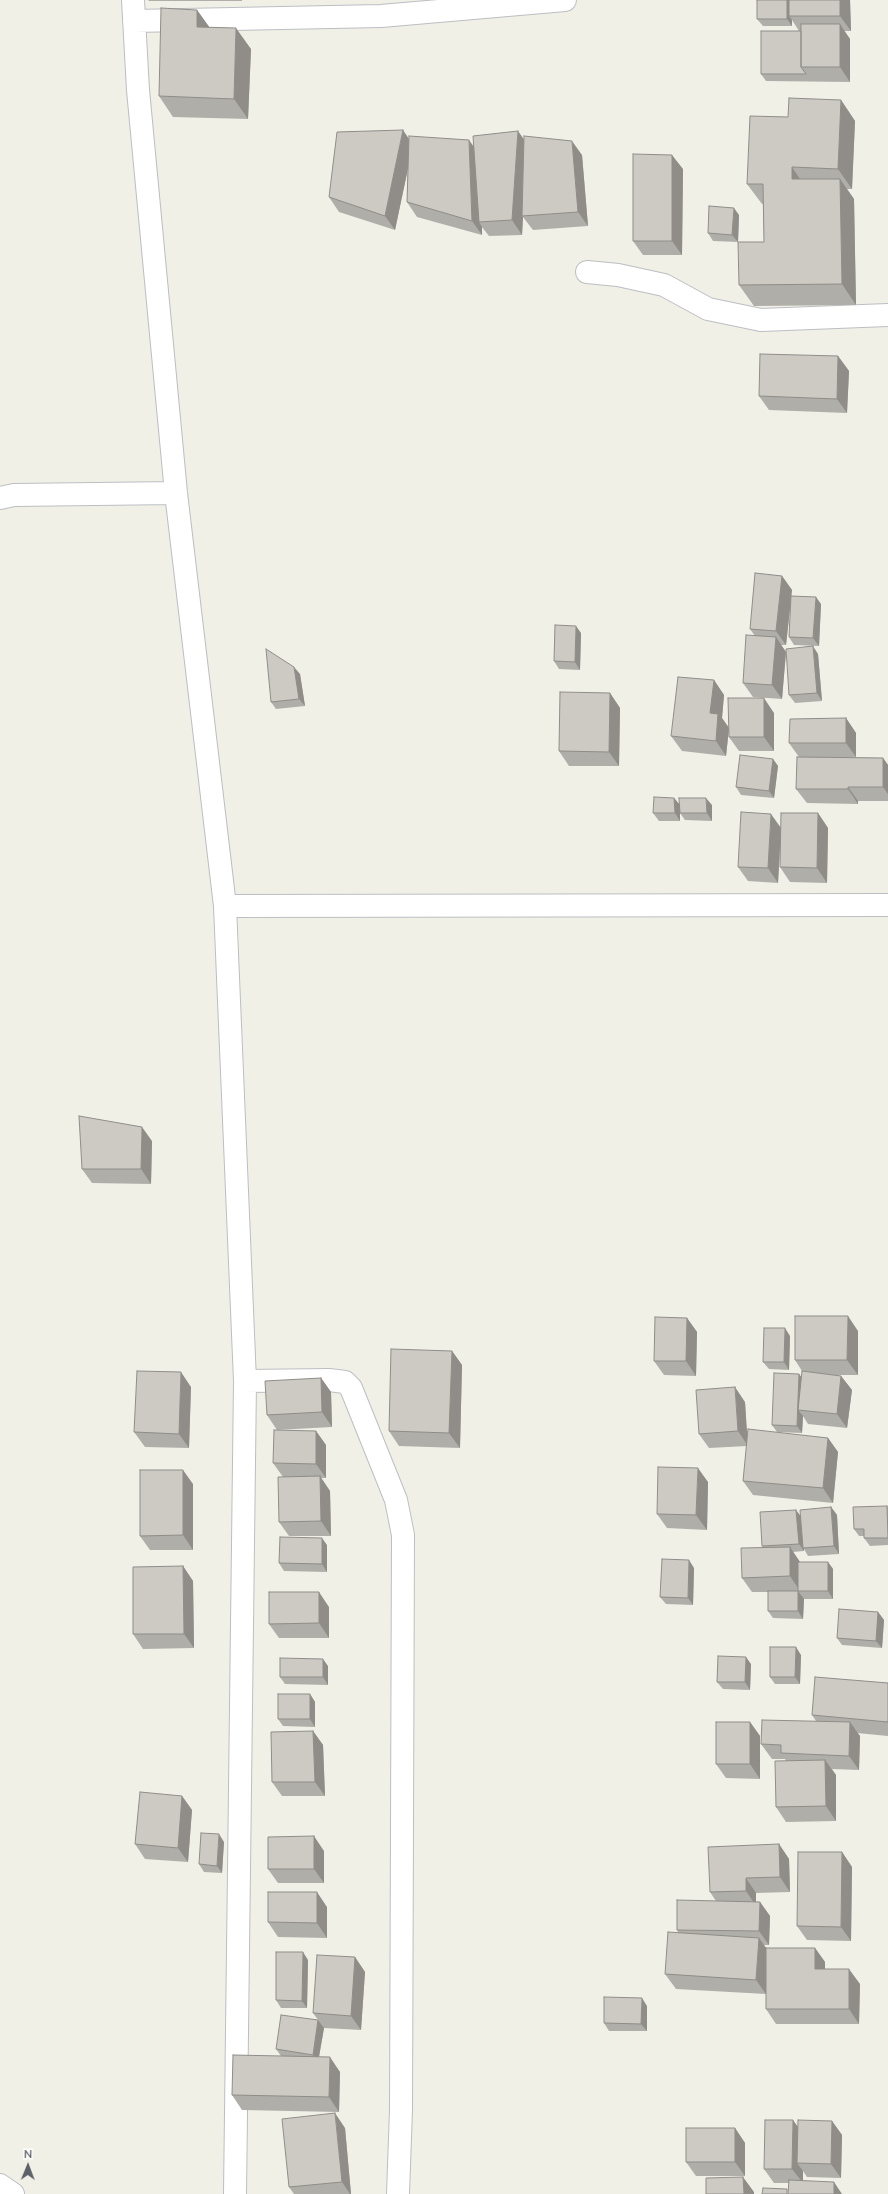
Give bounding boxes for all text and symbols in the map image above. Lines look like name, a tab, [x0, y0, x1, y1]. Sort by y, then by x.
north arrow	[8, 2146, 48, 2186]
text: N	[24, 2147, 32, 2161]

